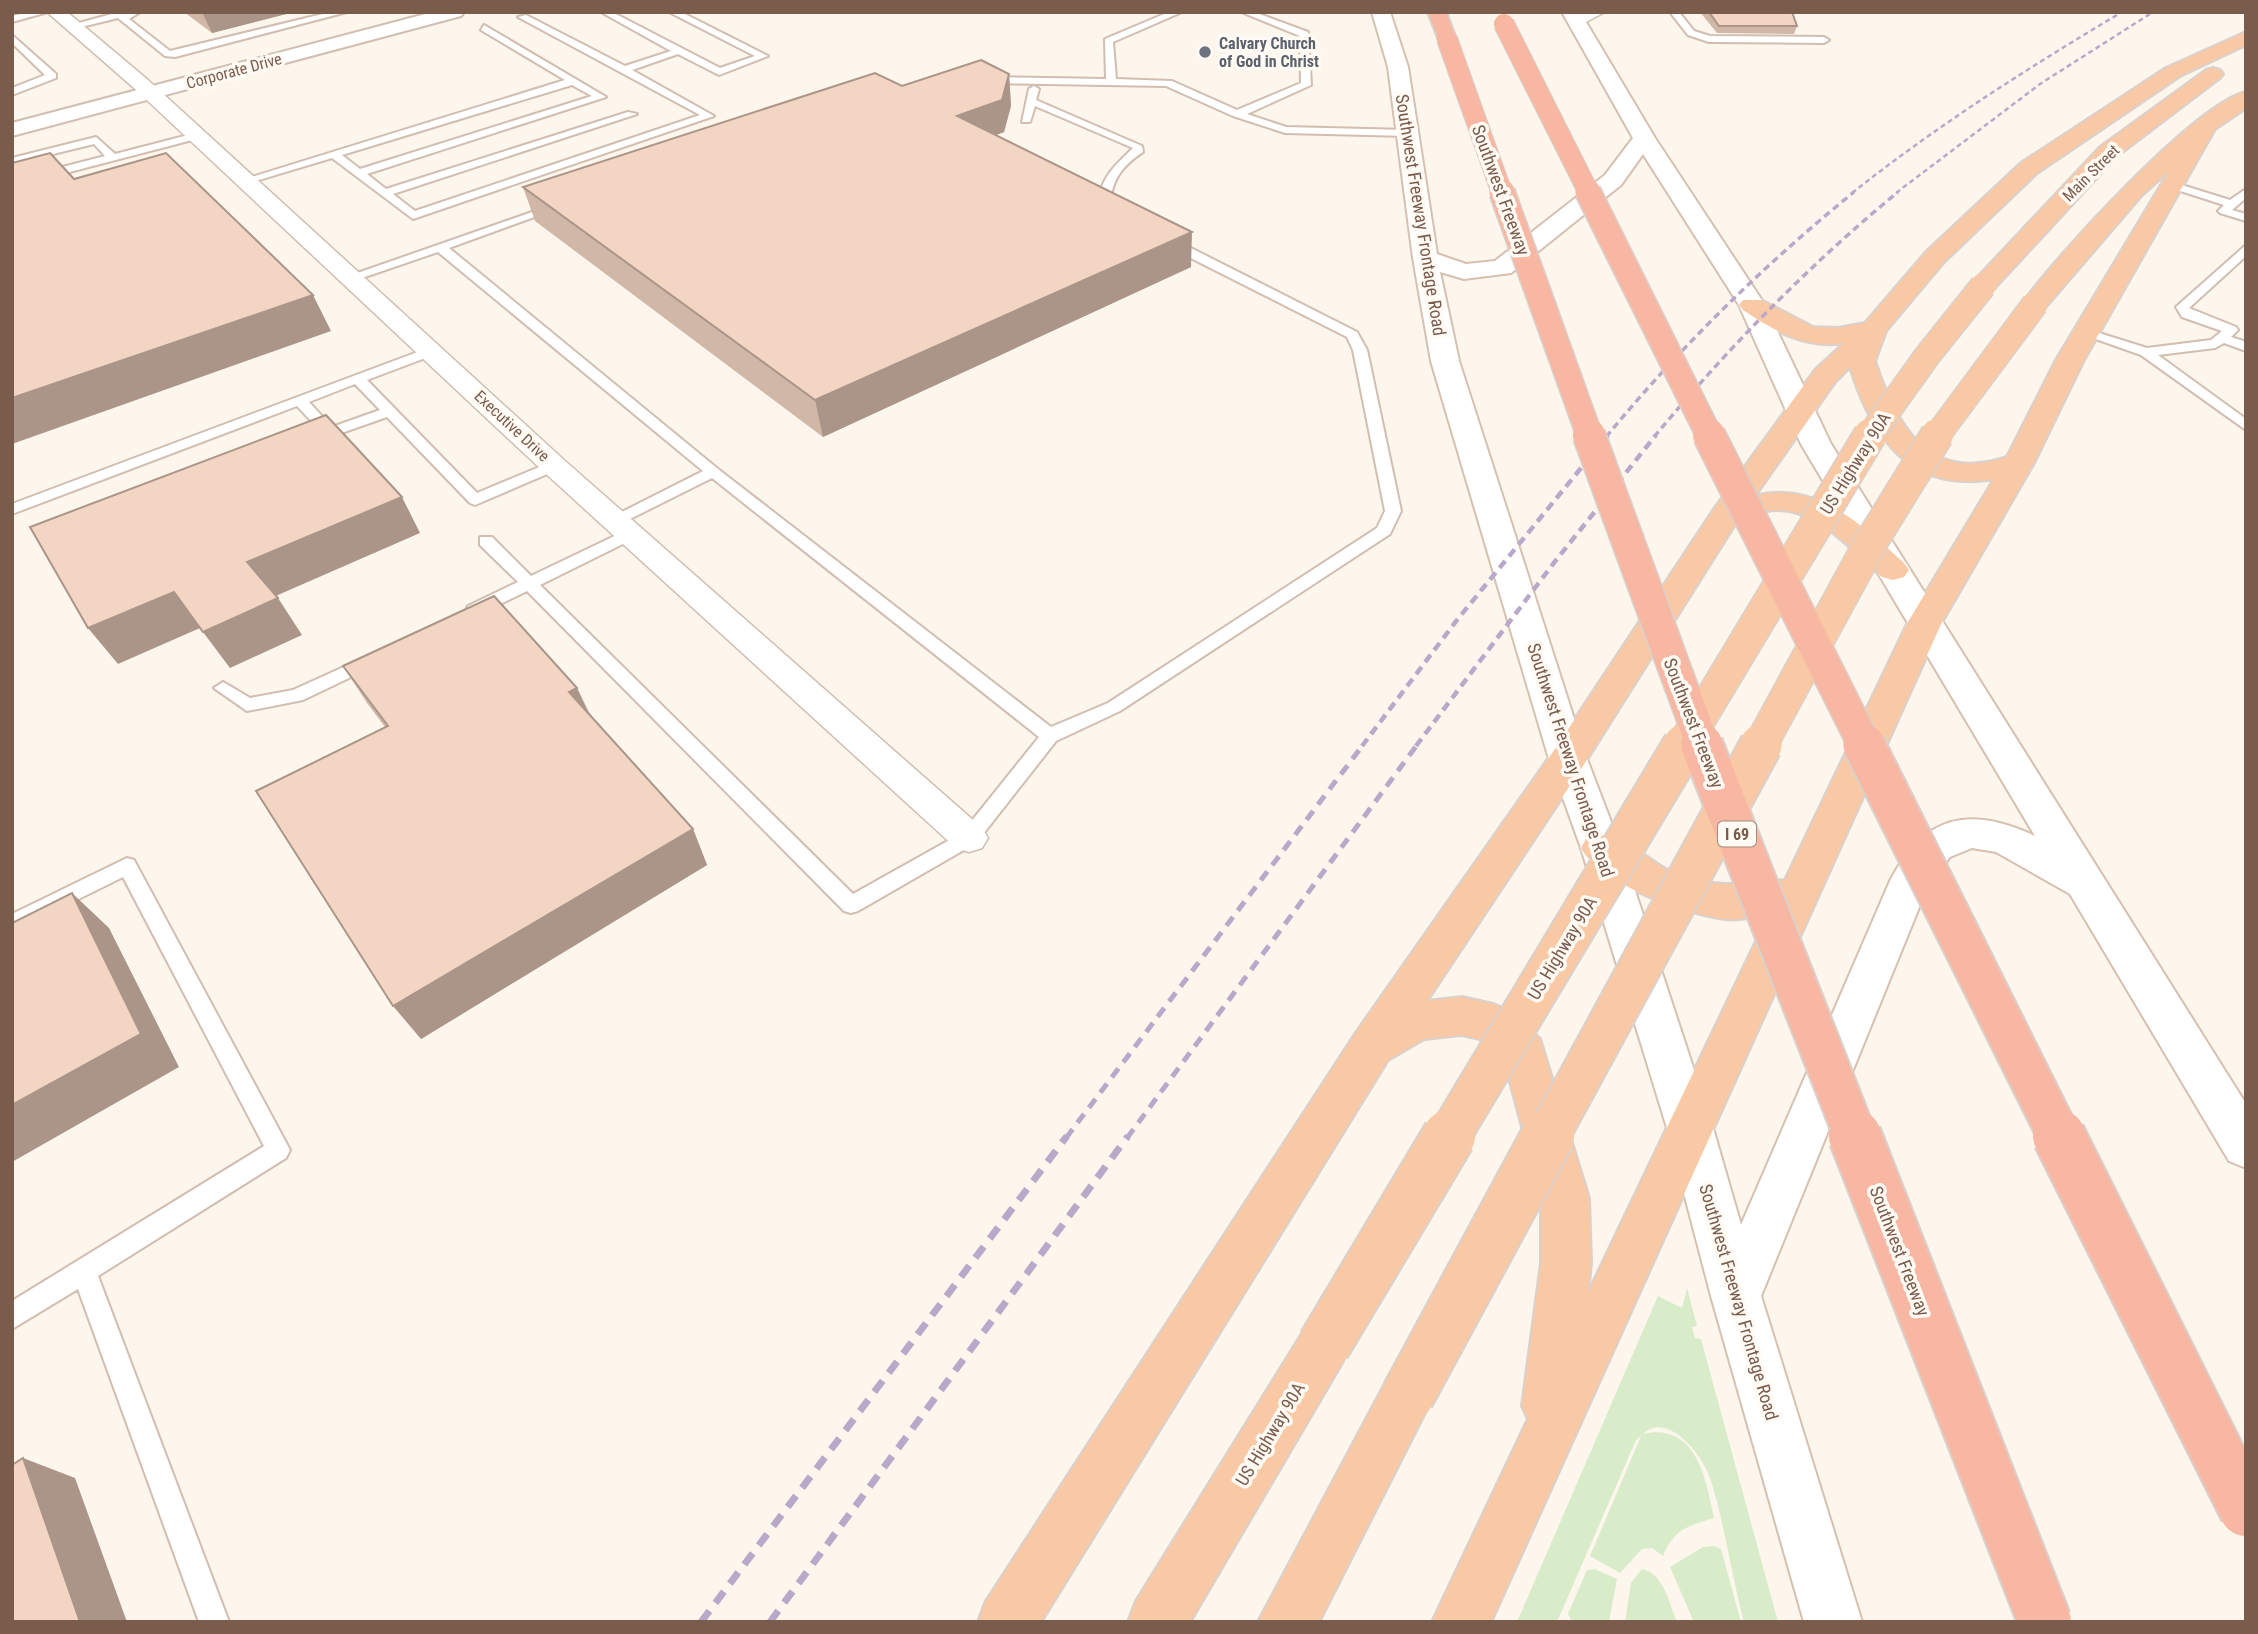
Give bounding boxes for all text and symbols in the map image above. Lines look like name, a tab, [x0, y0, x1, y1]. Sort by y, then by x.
place label: Calvary Church of God in Christ	[1219, 34, 1319, 71]
marker: Calvary Church of God in Christ	[1197, 44, 1213, 60]
street label: Corporate Drive	[184, 49, 284, 93]
street label: Southwest Freeway Frontage Road	[1392, 93, 1450, 337]
street label: Southwest Freeway	[1468, 122, 1534, 259]
street label: Main Street	[2059, 141, 2123, 205]
street label: Executive Drive	[471, 386, 553, 466]
street label: US Highway 90A	[1815, 408, 1895, 518]
street label: Southwest Freeway Frontage Road	[1523, 641, 1619, 879]
street label: Southwest Freeway	[1660, 655, 1729, 791]
road number: I 69	[1718, 821, 1756, 846]
street label: US Highway 90A	[1523, 892, 1601, 1003]
street label: Southwest Freeway Frontage Road	[1695, 1182, 1783, 1422]
street label: Southwest Freeway	[1866, 1183, 1935, 1319]
street label: US Highway 90A	[1231, 1378, 1309, 1489]

